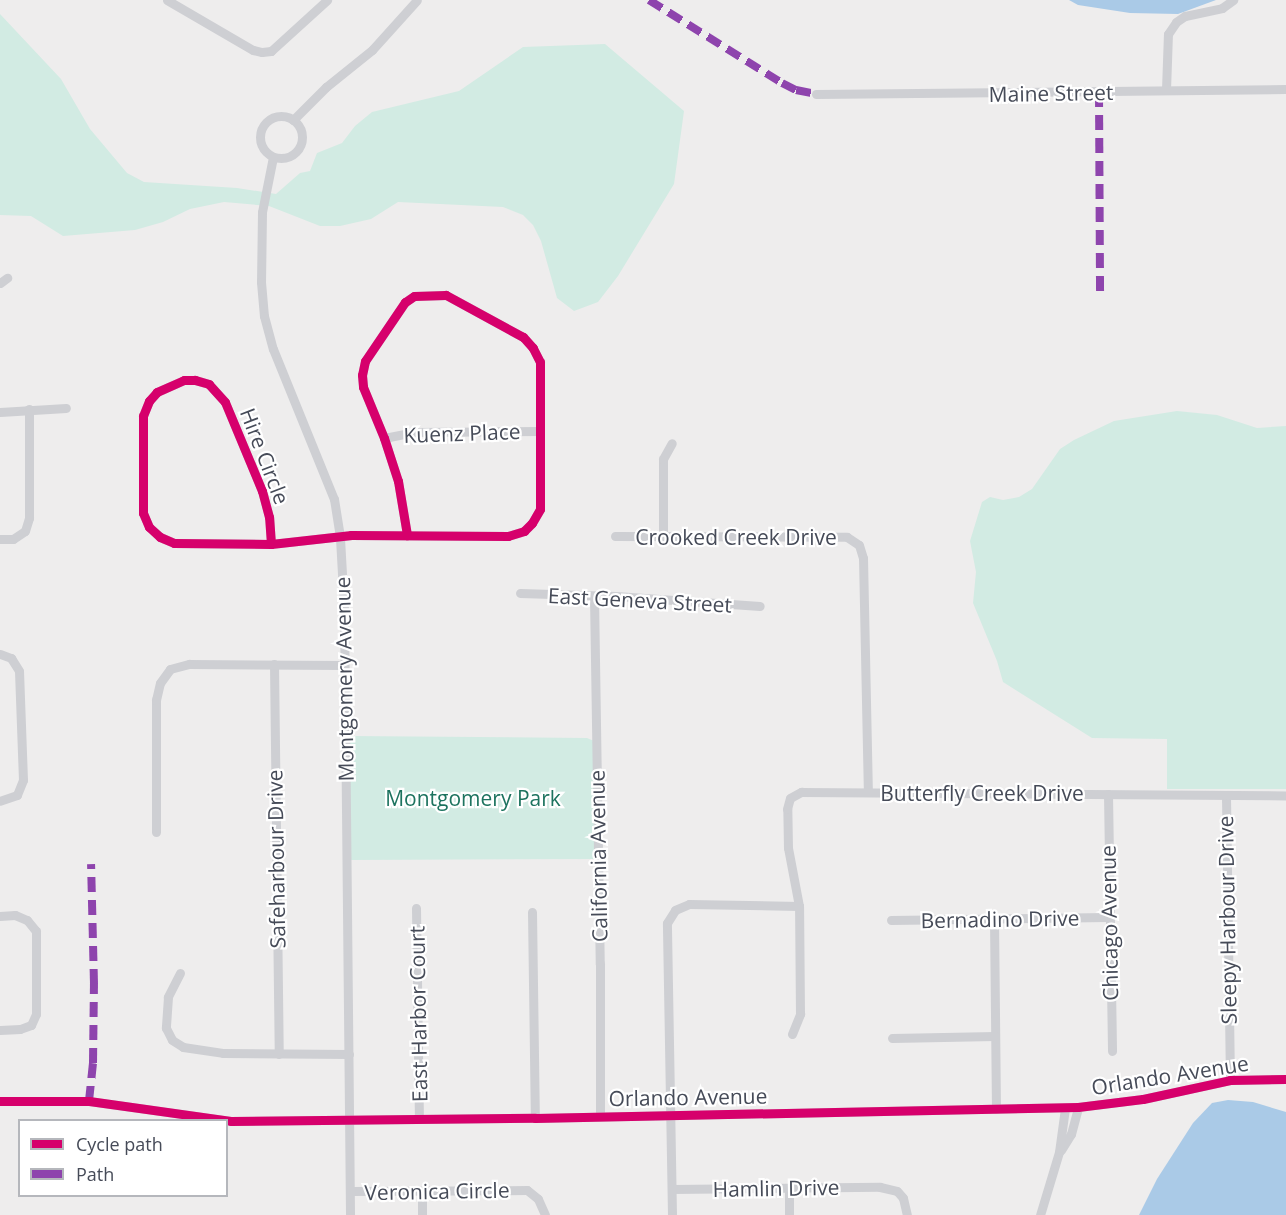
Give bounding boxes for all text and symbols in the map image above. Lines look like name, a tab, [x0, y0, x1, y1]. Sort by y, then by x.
street label: Maine Street	[988, 79, 1114, 107]
street label: Hire Circle	[235, 404, 295, 508]
street label: Kuenz Place	[403, 418, 521, 448]
street label: Crooked Creek Drive	[635, 524, 837, 550]
street label: Montgomery Avenue	[330, 576, 358, 782]
street label: East Geneva Street	[547, 583, 733, 617]
street label: Safeharbour Drive	[262, 769, 290, 949]
street label: California Avenue	[584, 770, 612, 942]
street label: Butterfly Creek Drive	[880, 780, 1084, 806]
park label: Montgomery Park	[385, 785, 561, 811]
street label: Sleepy Harbour Drive	[1213, 815, 1241, 1025]
street label: Chicago Avenue	[1095, 845, 1123, 1001]
street label: Bernadino Drive	[920, 905, 1080, 933]
street label: East Harbor Court	[404, 926, 432, 1102]
street label: Orlando Avenue	[1090, 1050, 1250, 1100]
street label: Orlando Avenue	[608, 1083, 768, 1111]
legend	[18, 1119, 228, 1197]
text: Cycle path	[76, 1132, 163, 1156]
text: Path	[76, 1162, 114, 1186]
street label: Hamlin Drive	[712, 1174, 840, 1202]
street label: Veronica Circle	[364, 1177, 510, 1205]

